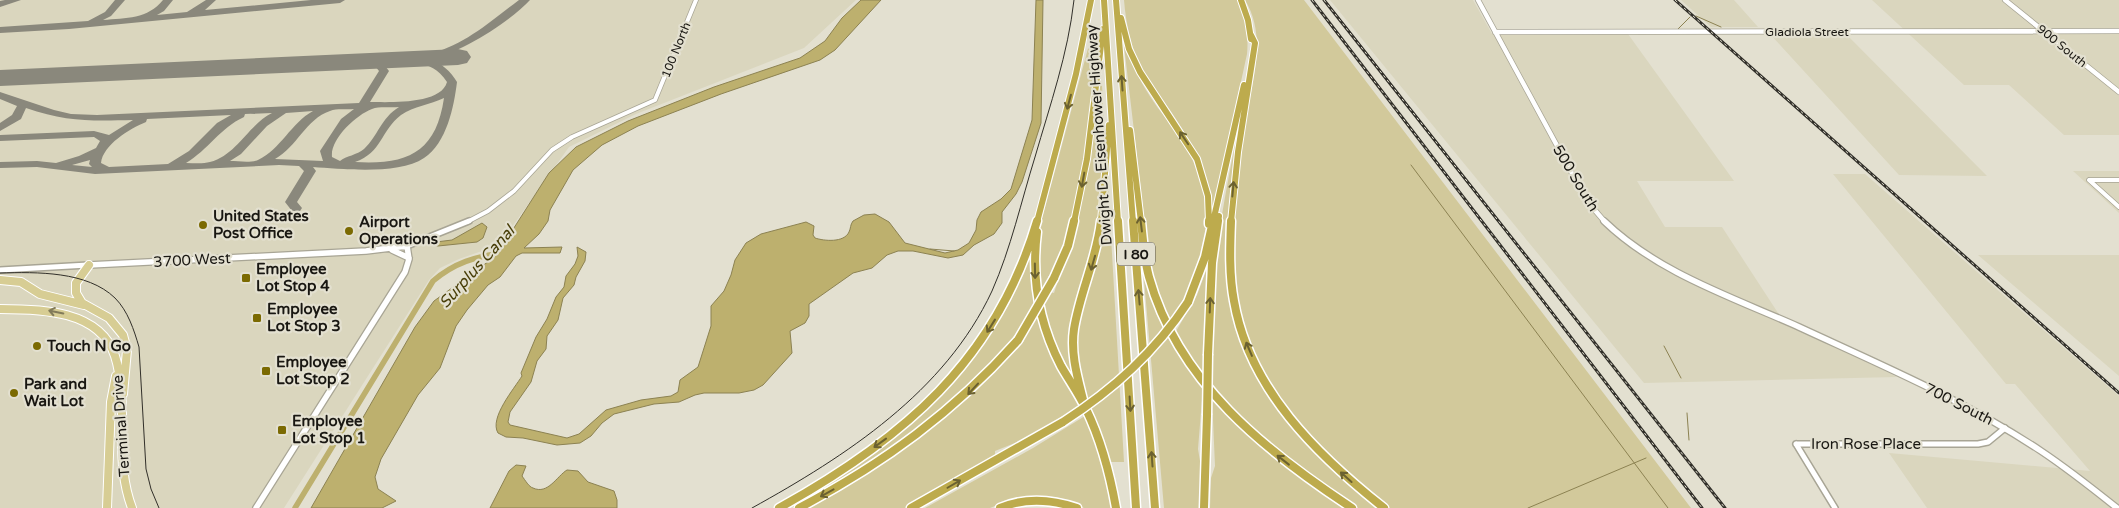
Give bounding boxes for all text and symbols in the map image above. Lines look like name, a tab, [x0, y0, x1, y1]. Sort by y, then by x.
street label: 100 North	[658, 20, 694, 80]
street label: 900 South	[2034, 22, 2090, 70]
street label: Dwight D. Eisenhower Highway	[1082, 24, 1116, 246]
street label: Gladiola Street	[1765, 25, 1849, 39]
one-way arrow	[1117, 75, 1126, 91]
one-way arrow	[1063, 94, 1073, 110]
one-way arrow	[1179, 131, 1189, 145]
street label: 500 South	[1549, 141, 1603, 215]
one-way arrow	[1078, 171, 1088, 187]
one-way arrow	[1229, 181, 1238, 197]
place label: United States Post Office	[213, 207, 309, 242]
place label: Airport Operations	[359, 213, 438, 249]
one-way arrow	[1136, 216, 1146, 232]
marker: United States Post Office	[197, 219, 209, 231]
water label: Surplus Canal	[435, 220, 521, 312]
marker: Airport Operations	[343, 225, 355, 237]
road number: I 80	[1117, 242, 1155, 266]
street label: 3700 West	[153, 249, 231, 271]
one-way arrow	[1088, 255, 1097, 271]
place label: Employee Lot Stop 4	[256, 260, 330, 296]
one-way arrow	[1030, 262, 1040, 279]
marker: Employee Lot Stop 4	[240, 272, 252, 284]
one-way arrow	[1134, 290, 1144, 306]
one-way arrow	[1206, 297, 1215, 313]
place label: Employee Lot Stop 3	[267, 300, 341, 336]
one-way arrow	[48, 307, 64, 317]
marker: Employee Lot Stop 3	[251, 312, 263, 324]
one-way arrow	[985, 318, 995, 332]
place label: Touch N Go	[46, 337, 131, 355]
marker: Touch N Go	[31, 340, 43, 352]
one-way arrow	[1243, 342, 1253, 357]
place label: Employee Lot Stop 2	[276, 353, 350, 389]
marker: Employee Lot Stop 2	[260, 365, 272, 377]
street label: Terminal Drive	[108, 374, 134, 478]
place label: Park and Wait Lot	[24, 375, 87, 410]
street label: 700 South	[1922, 379, 1996, 429]
one-way arrow	[967, 383, 979, 395]
marker: Park and Wait Lot	[8, 387, 20, 399]
one-way arrow	[1126, 396, 1135, 412]
place label: Employee Lot Stop 1	[292, 412, 366, 448]
marker: Employee Lot Stop 1	[276, 424, 288, 436]
street label: Iron Rose Place	[1811, 435, 1921, 453]
one-way arrow	[873, 438, 887, 448]
one-way arrow	[1147, 452, 1157, 468]
one-way arrow	[1277, 455, 1290, 466]
one-way arrow	[1340, 471, 1353, 483]
one-way arrow	[946, 479, 961, 489]
one-way arrow	[820, 488, 835, 498]

